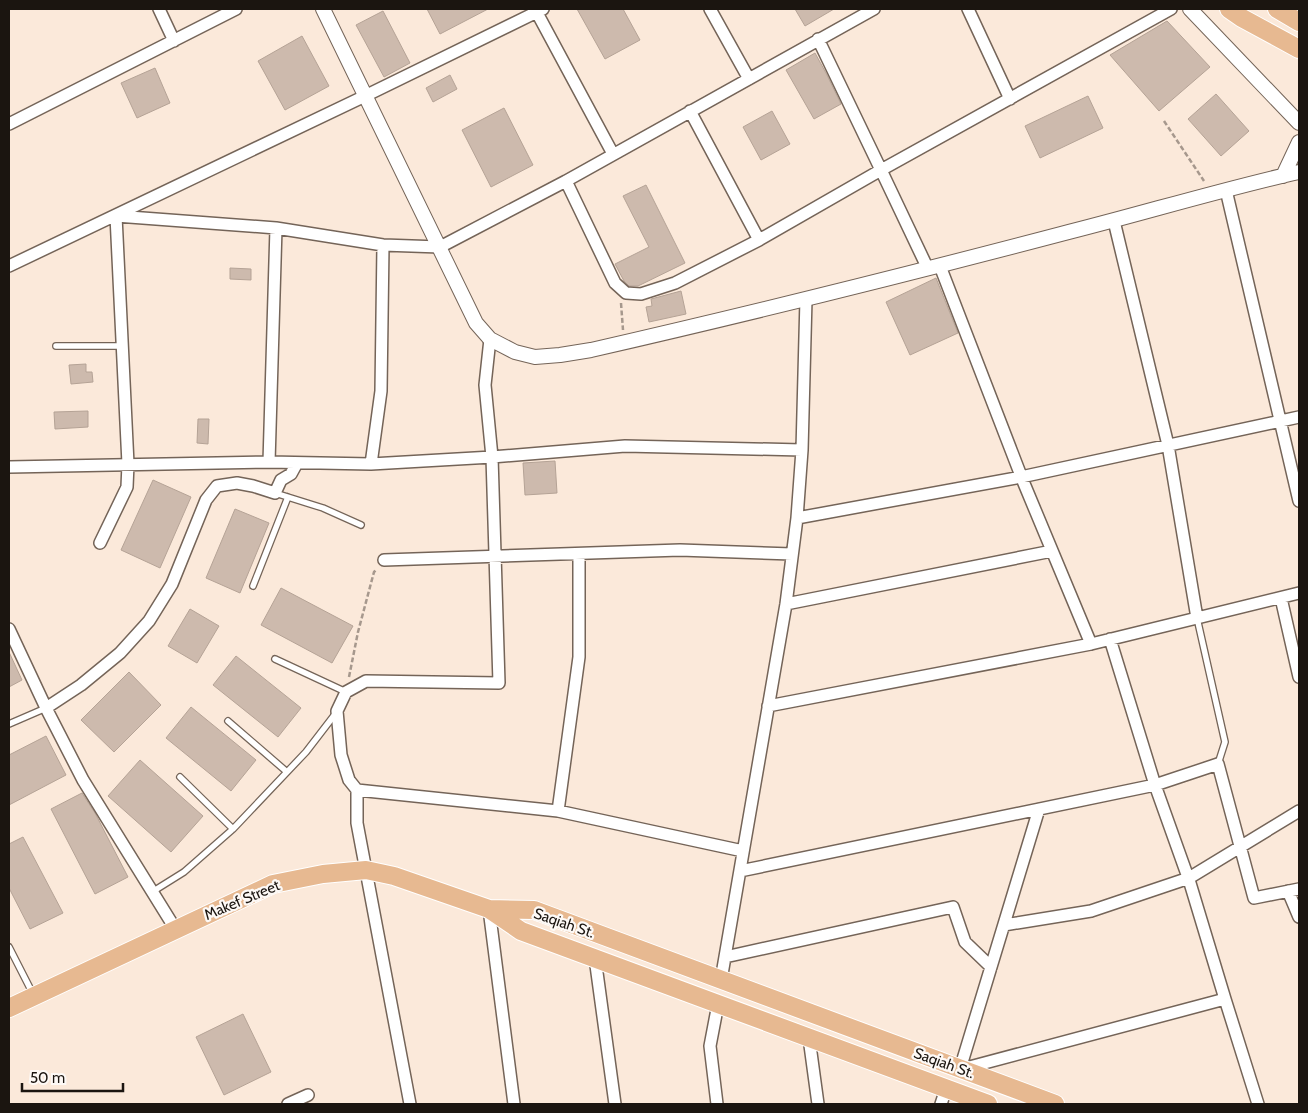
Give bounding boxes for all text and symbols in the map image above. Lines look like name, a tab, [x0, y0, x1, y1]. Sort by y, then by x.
street label: Makef Street	[202, 876, 282, 924]
street label: Saqiah St.	[531, 904, 597, 942]
street label: Saqiah St.	[911, 1044, 977, 1082]
scale bar	[22, 1060, 124, 1092]
text: 50 m	[30, 1069, 65, 1087]

